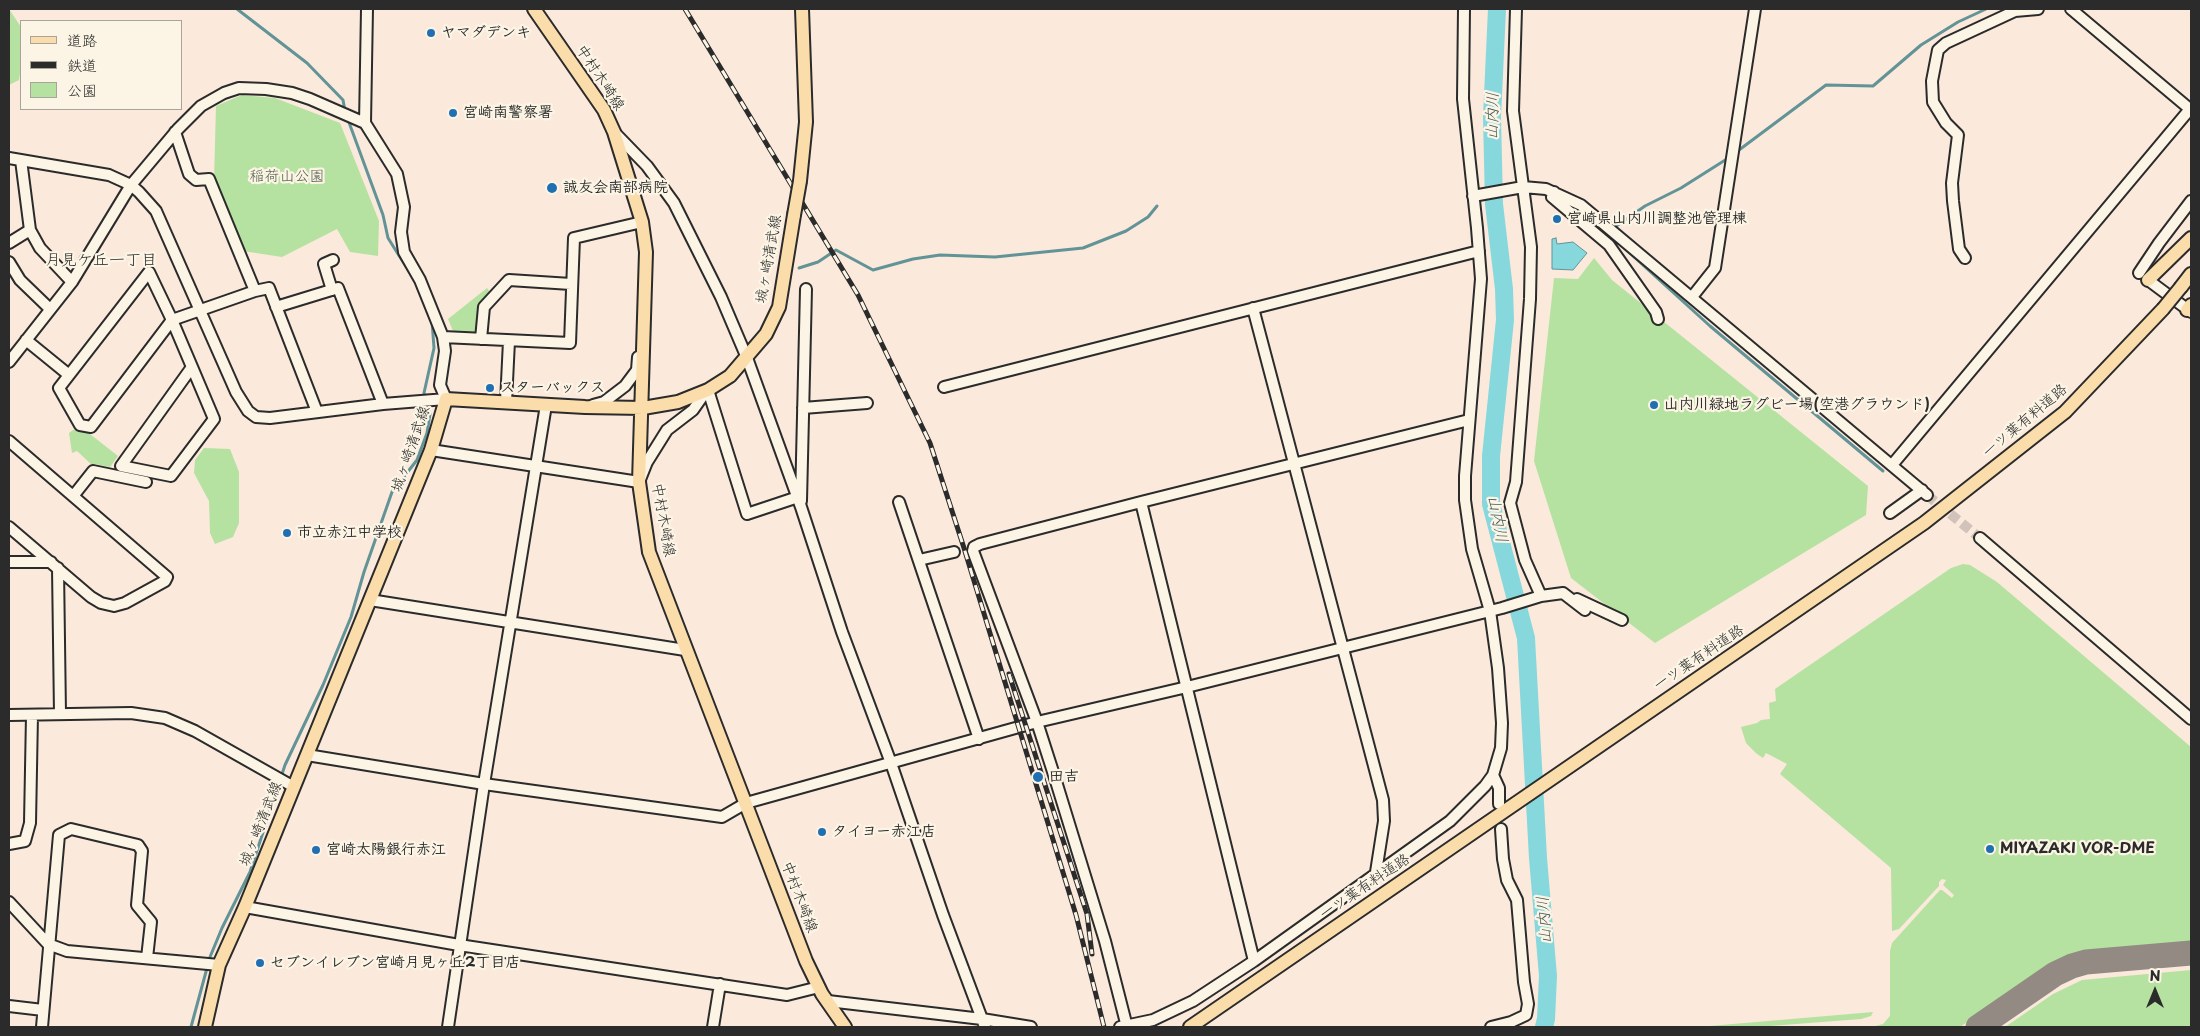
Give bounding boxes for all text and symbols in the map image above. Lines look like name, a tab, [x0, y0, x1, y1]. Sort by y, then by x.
legend	[20, 20, 182, 110]
place label: ヤマダデンキ	[441, 24, 531, 42]
marker: ヤマダデンキ	[425, 27, 437, 39]
text: 道路	[67, 28, 97, 51]
street label: 中村木崎線	[572, 42, 628, 114]
text: 鉄道	[67, 53, 97, 76]
text: 公園	[67, 78, 97, 101]
water label: 山内川	[1483, 92, 1503, 140]
place label: 宮崎南警察署	[463, 104, 553, 122]
marker: 宮崎南警察署	[447, 107, 459, 119]
park label: 稲荷山公園	[250, 168, 324, 186]
place label: 誠友会南部病院	[563, 179, 668, 197]
marker: 誠友会南部病院	[545, 181, 559, 195]
place label: 宮崎県山内川調整池管理棟	[1567, 210, 1747, 228]
street label: 城ヶ崎清武線	[752, 213, 786, 305]
marker: 宮崎県山内川調整池管理棟	[1551, 213, 1563, 225]
district label: 月見ケ丘一丁目	[45, 251, 157, 271]
place label: スターバックス	[500, 379, 605, 397]
street label: 一ツ葉有料道路	[1979, 380, 2071, 462]
marker: スターバックス	[484, 382, 496, 394]
place label: 山内川緑地ラグビー場(空港グラウンド)	[1664, 396, 1930, 414]
marker: 山内川緑地ラグビー場(空港グラウンド)	[1648, 399, 1660, 411]
street label: 城ヶ崎清武線	[388, 404, 434, 494]
street label: 中村木崎線	[648, 482, 678, 558]
water label: 山内川	[1483, 494, 1511, 544]
place label: 市立赤江中学校	[297, 524, 402, 542]
marker: 市立赤江中学校	[281, 527, 293, 539]
street label: 一ツ葉有料道路	[1650, 621, 1748, 695]
place label: 田吉	[1049, 768, 1079, 786]
marker: 田吉	[1031, 770, 1045, 784]
street label: 城ヶ崎清武線	[236, 779, 286, 869]
place label: タイヨー赤江店	[832, 823, 936, 841]
marker: タイヨー赤江店	[816, 826, 828, 838]
place label: MIYAZAKI VOR-DME	[2000, 840, 2155, 858]
place label: 宮崎太陽銀行赤江	[326, 841, 446, 859]
marker: MIYAZAKI VOR-DME	[1984, 843, 1996, 855]
marker: 宮崎太陽銀行赤江	[310, 844, 322, 856]
street label: 一ツ葉有料道路	[1316, 850, 1414, 924]
street label: 中村木崎線	[777, 859, 821, 935]
water label: 山内川	[1534, 895, 1556, 945]
place label: セブンイレブン宮崎月見ヶ丘2丁目店	[270, 954, 521, 972]
marker: セブンイレブン宮崎月見ヶ丘2丁目店	[254, 957, 266, 969]
text: N	[2149, 965, 2161, 986]
north arrow	[2130, 966, 2180, 1016]

